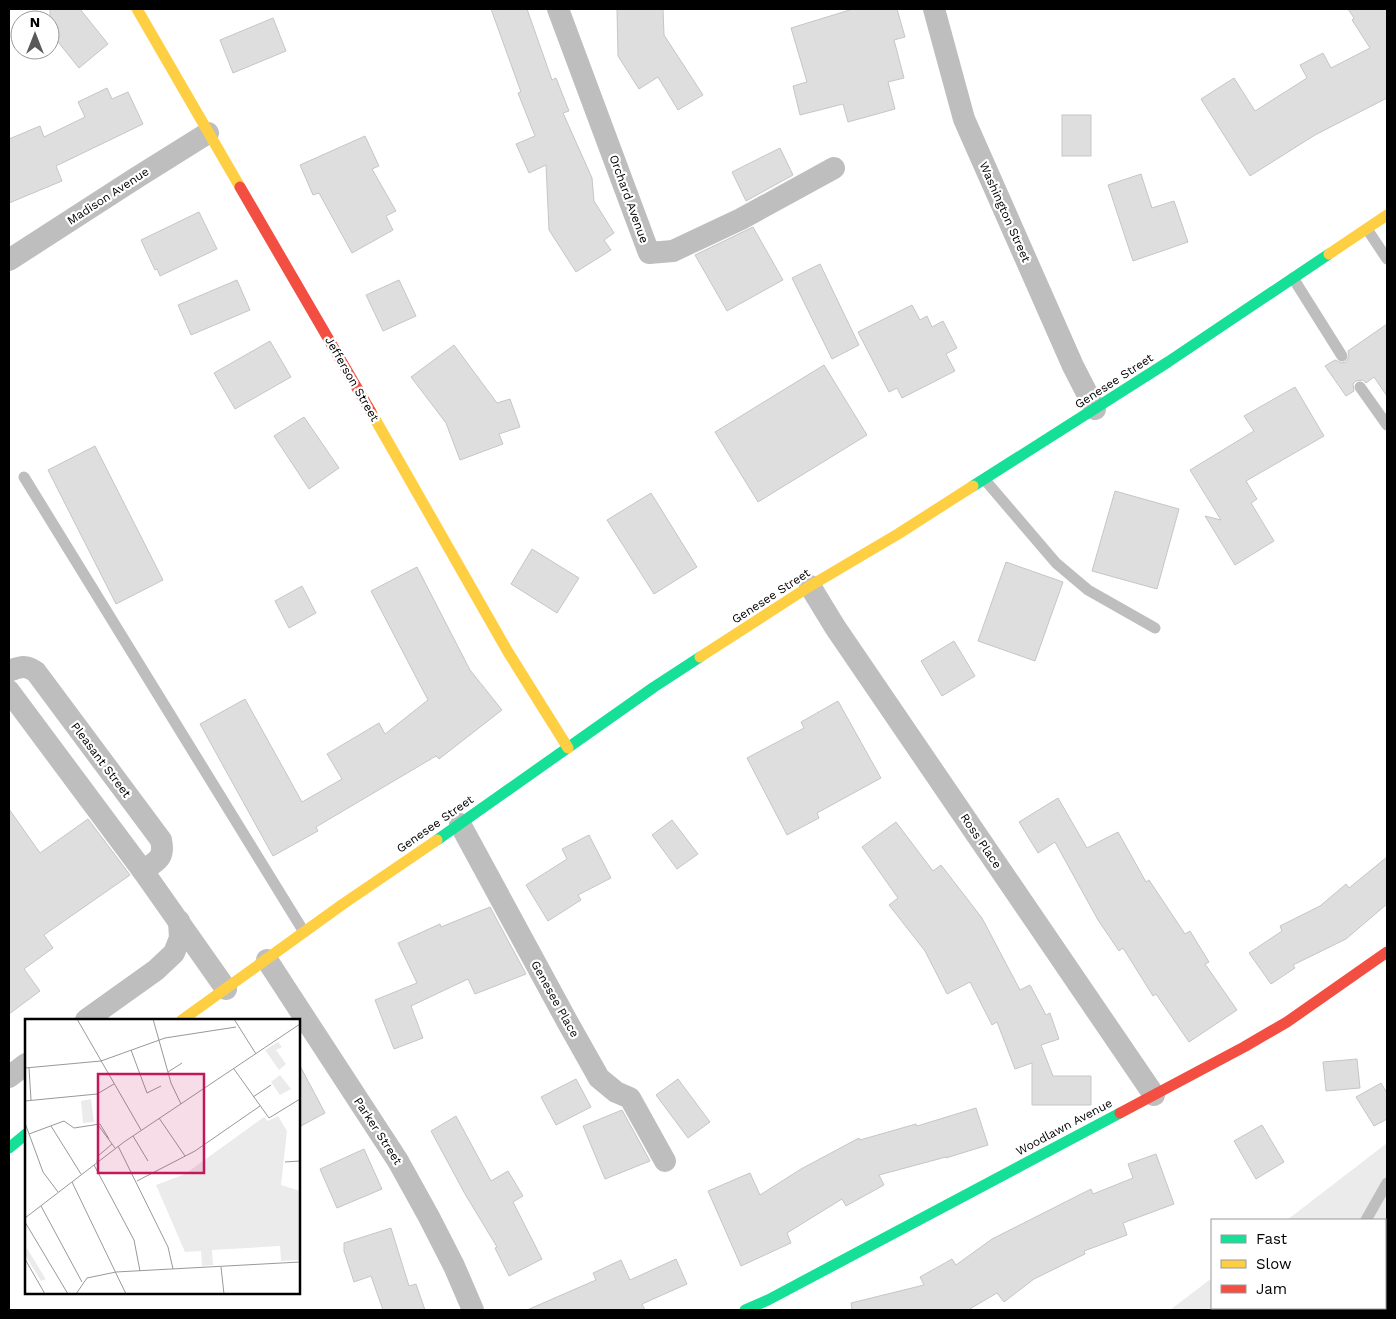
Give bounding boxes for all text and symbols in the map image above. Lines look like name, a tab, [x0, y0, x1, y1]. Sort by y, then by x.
north arrow	[10, 10, 60, 60]
text: N	[30, 14, 40, 30]
street label: Orchard Avenue	[607, 153, 651, 245]
street label: Washington Street	[977, 160, 1033, 264]
street label: Madison Avenue	[64, 164, 152, 228]
street label: Jefferson Street	[322, 334, 382, 424]
street label: Genesee Street	[1072, 351, 1156, 411]
street label: Genesee Street	[729, 566, 813, 626]
street label: Pleasant Street	[68, 720, 134, 800]
street label: Genesee Street	[394, 792, 476, 856]
street label: Ross Place	[958, 811, 1004, 871]
street label: Genesee Place	[528, 958, 582, 1040]
inset map	[25, 1019, 300, 1294]
street label: Parker Street	[351, 1095, 405, 1167]
street label: Woodlawn Avenue	[1014, 1096, 1115, 1158]
legend	[1211, 1219, 1386, 1309]
text: Fast	[1256, 1230, 1288, 1248]
text: Slow	[1256, 1255, 1292, 1273]
text: Jam	[1256, 1280, 1287, 1298]

